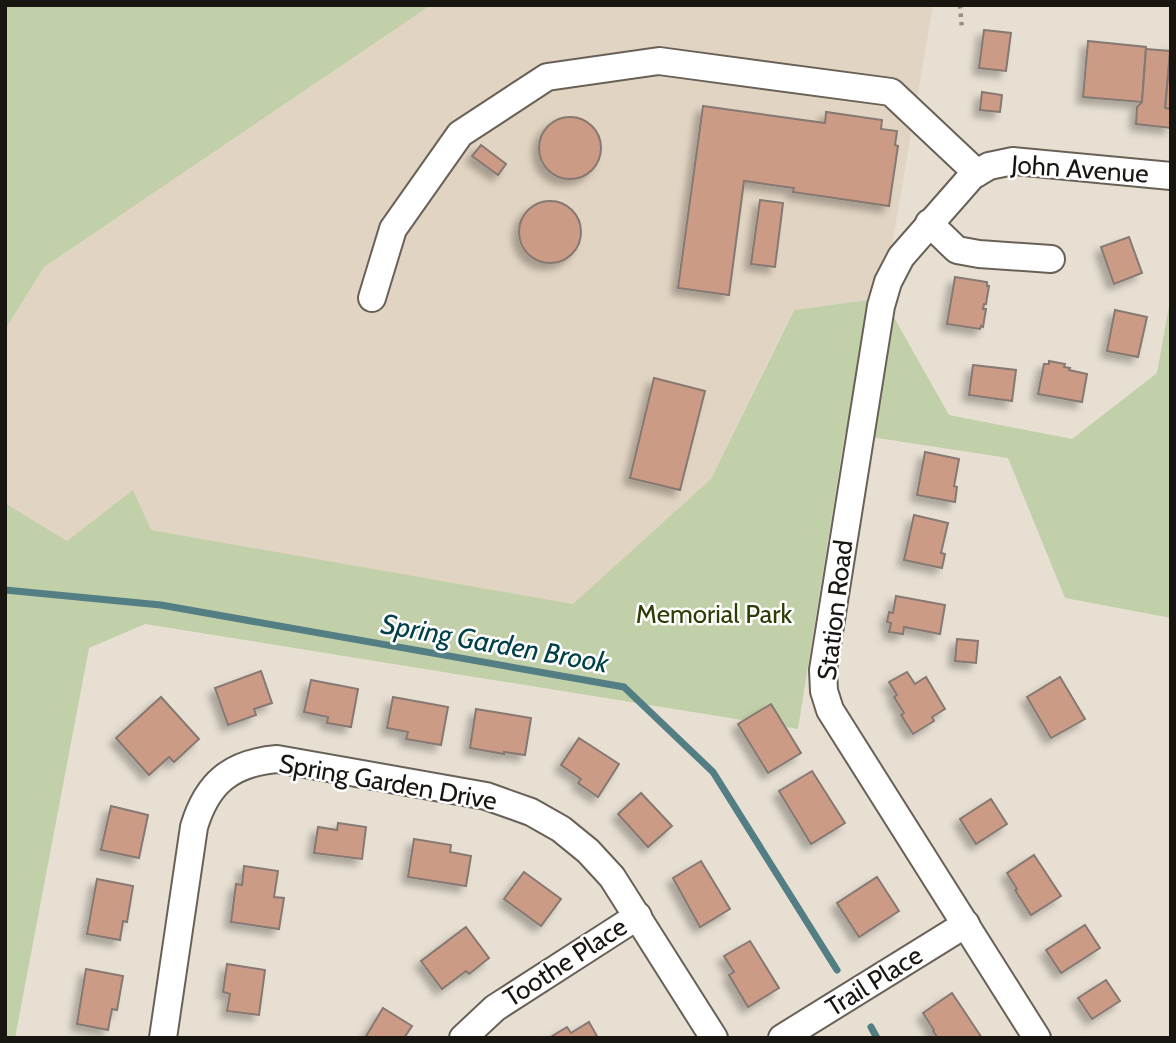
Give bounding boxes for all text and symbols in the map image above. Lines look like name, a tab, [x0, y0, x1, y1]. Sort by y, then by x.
street label: John Avenue	[1009, 148, 1150, 190]
street label: Station Road	[811, 538, 859, 682]
park label: Memorial Park	[636, 598, 792, 630]
water label: Spring Garden Brook	[379, 606, 612, 680]
street label: Spring Garden Drive	[276, 747, 500, 817]
street label: Toothe Place	[497, 910, 633, 1014]
street label: Trail Place	[820, 939, 928, 1023]

